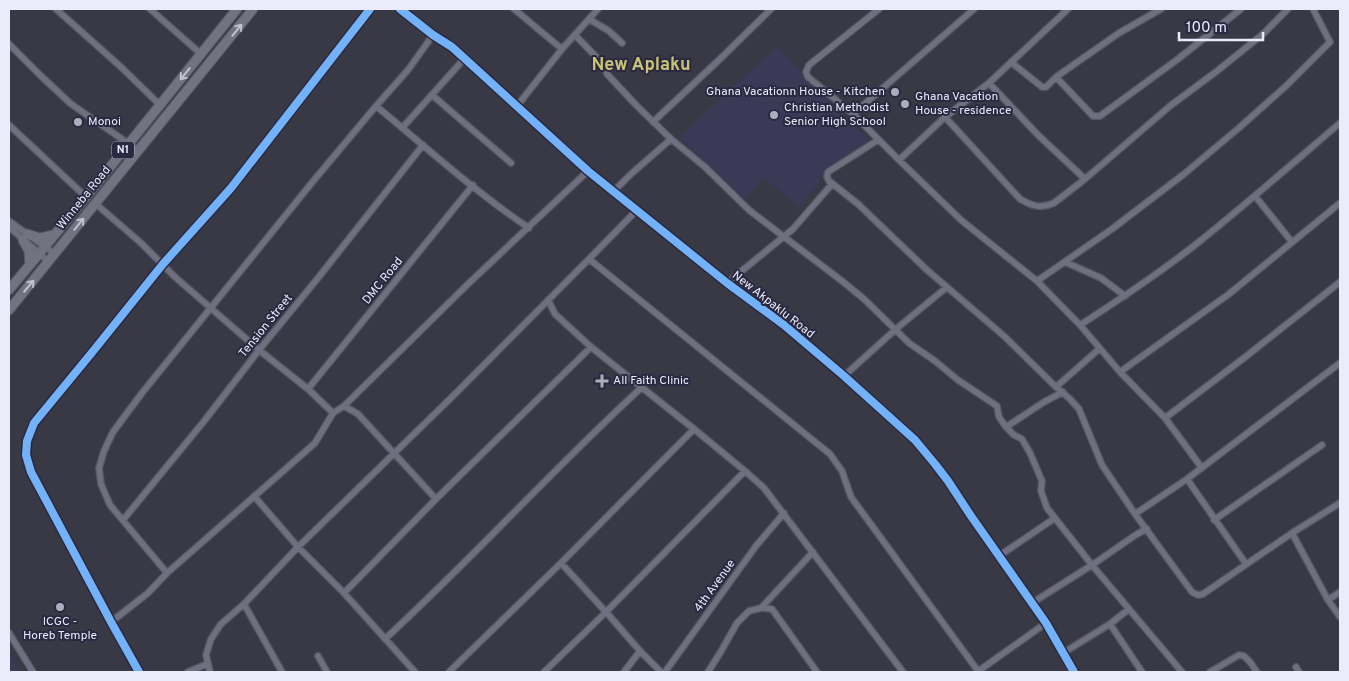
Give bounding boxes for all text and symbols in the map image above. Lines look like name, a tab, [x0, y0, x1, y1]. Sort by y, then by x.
scale bar	[1179, 10, 1263, 42]
text: 100 m	[1186, 19, 1227, 38]
one-way arrow	[231, 23, 242, 36]
district label: New Aplaku	[591, 54, 691, 77]
one-way arrow	[179, 68, 190, 81]
place label: Ghana Vacationn House - Kitchen	[706, 84, 885, 100]
marker: Ghana Vacationn House - Kitchen	[889, 86, 901, 98]
place label: Ghana Vacation House - residence	[915, 89, 1011, 119]
marker: Ghana Vacation House - residence	[899, 98, 911, 110]
place label: Christian Methodist Senior High School	[784, 100, 889, 130]
marker: Christian Methodist Senior High School	[768, 109, 780, 121]
place label: Monoi	[88, 114, 121, 130]
marker: Monoi	[72, 116, 84, 128]
road number: N1	[112, 142, 134, 158]
street label: Winneba Road	[53, 163, 115, 233]
one-way arrow	[74, 218, 85, 231]
street label: DMC Road	[359, 254, 407, 308]
street label: New Akpaklu Road	[728, 268, 818, 342]
one-way arrow	[23, 280, 34, 293]
street label: Tension Street	[235, 291, 297, 361]
place label: All Faith Clinic	[613, 373, 689, 389]
marker: All Faith Clinic	[595, 374, 609, 388]
street label: 4th Avenue	[691, 557, 739, 615]
marker: ICGC - Horeb Temple	[54, 601, 66, 613]
place label: ICGC - Horeb Temple	[23, 614, 97, 644]

